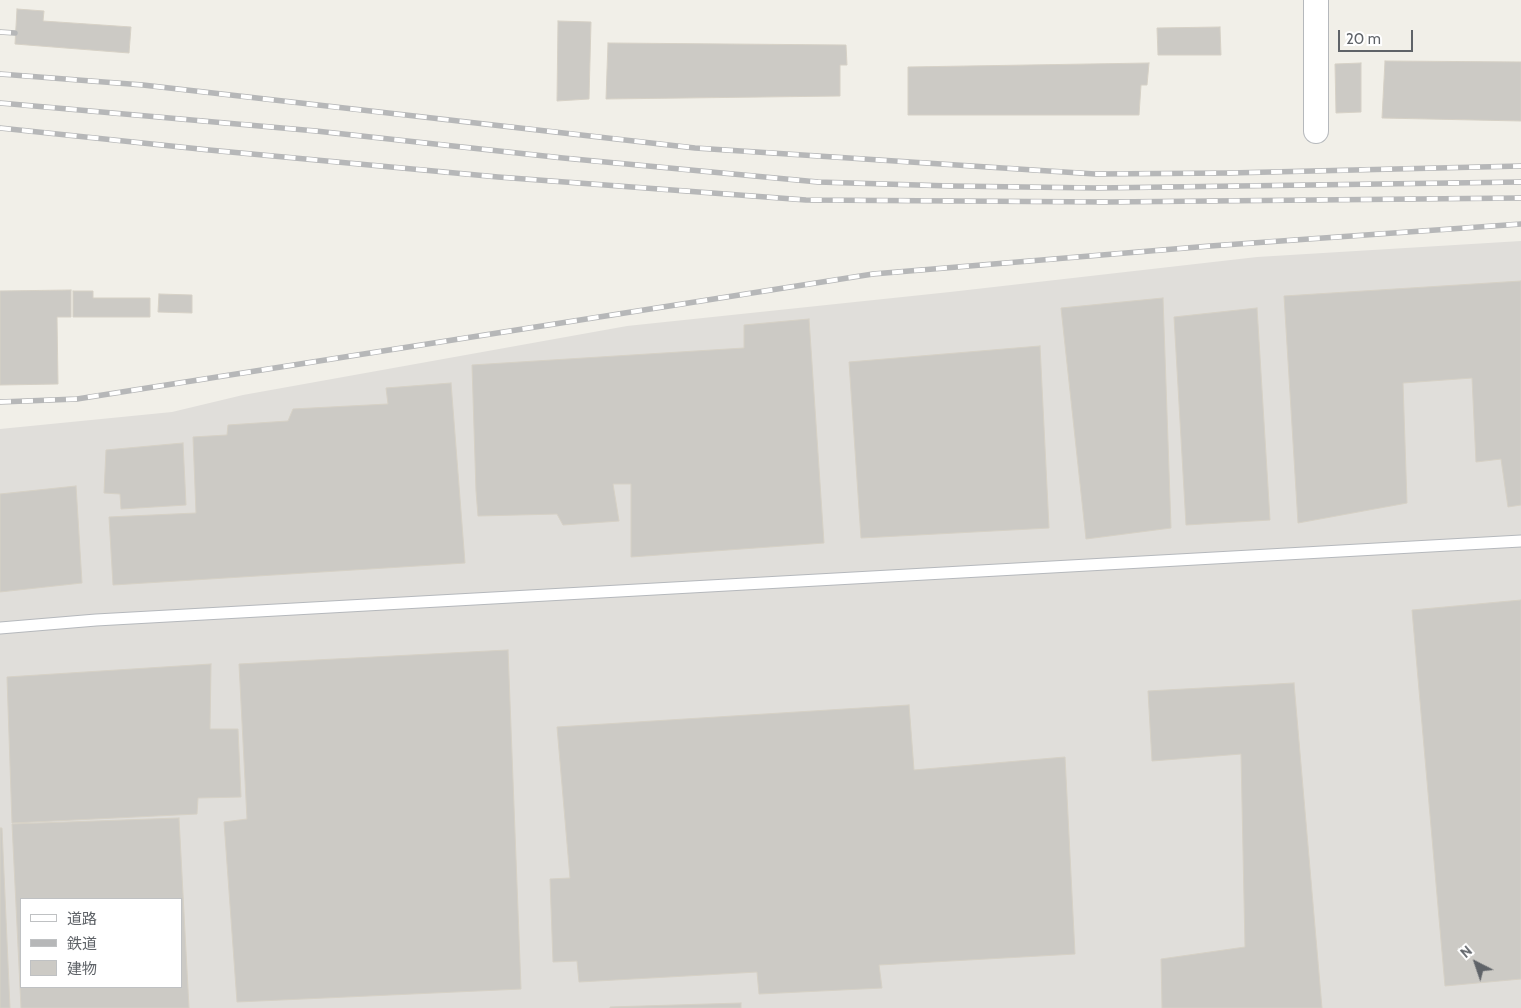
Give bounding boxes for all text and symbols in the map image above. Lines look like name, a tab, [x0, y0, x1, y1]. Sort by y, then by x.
scale bar	[1341, 20, 1416, 52]
text: 20 m	[1346, 30, 1381, 48]
legend	[20, 898, 182, 988]
text: 道路	[67, 910, 97, 928]
text: 鉄道	[67, 935, 97, 953]
north arrow	[1451, 938, 1501, 988]
text: N	[1457, 942, 1476, 962]
text: 建物	[67, 960, 97, 978]

